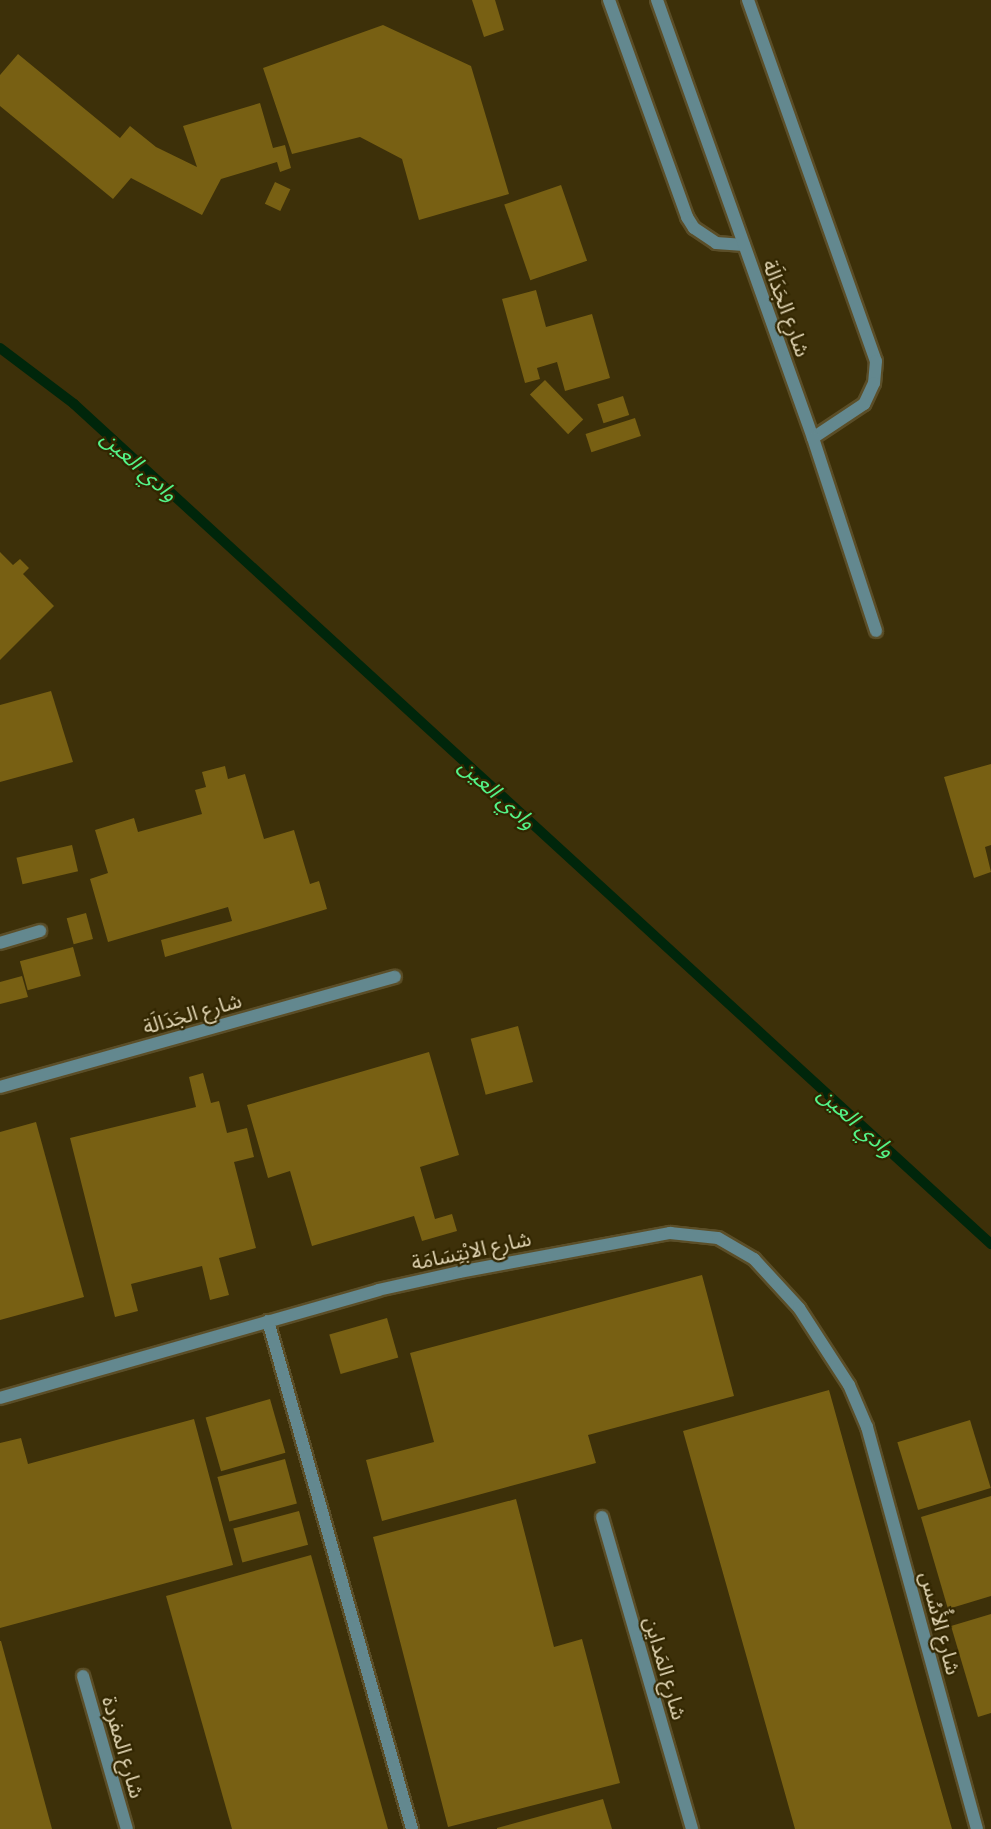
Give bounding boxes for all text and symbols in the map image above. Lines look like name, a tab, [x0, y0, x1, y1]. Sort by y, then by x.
street label: شارع الجَدَالَة	[758, 256, 816, 360]
water label: وادي العين	[96, 424, 184, 506]
water label: وادي العين	[454, 752, 542, 834]
street label: شارع الجَدَالَة	[140, 987, 244, 1039]
water label: وادي العين	[813, 1080, 901, 1162]
street label: شارع الابْتِسَامَة	[409, 1225, 533, 1275]
street label: شارع الأُسُس	[915, 1569, 967, 1677]
street label: شارع المَداين	[639, 1614, 693, 1722]
street label: شارع المفردة	[97, 1693, 151, 1801]

